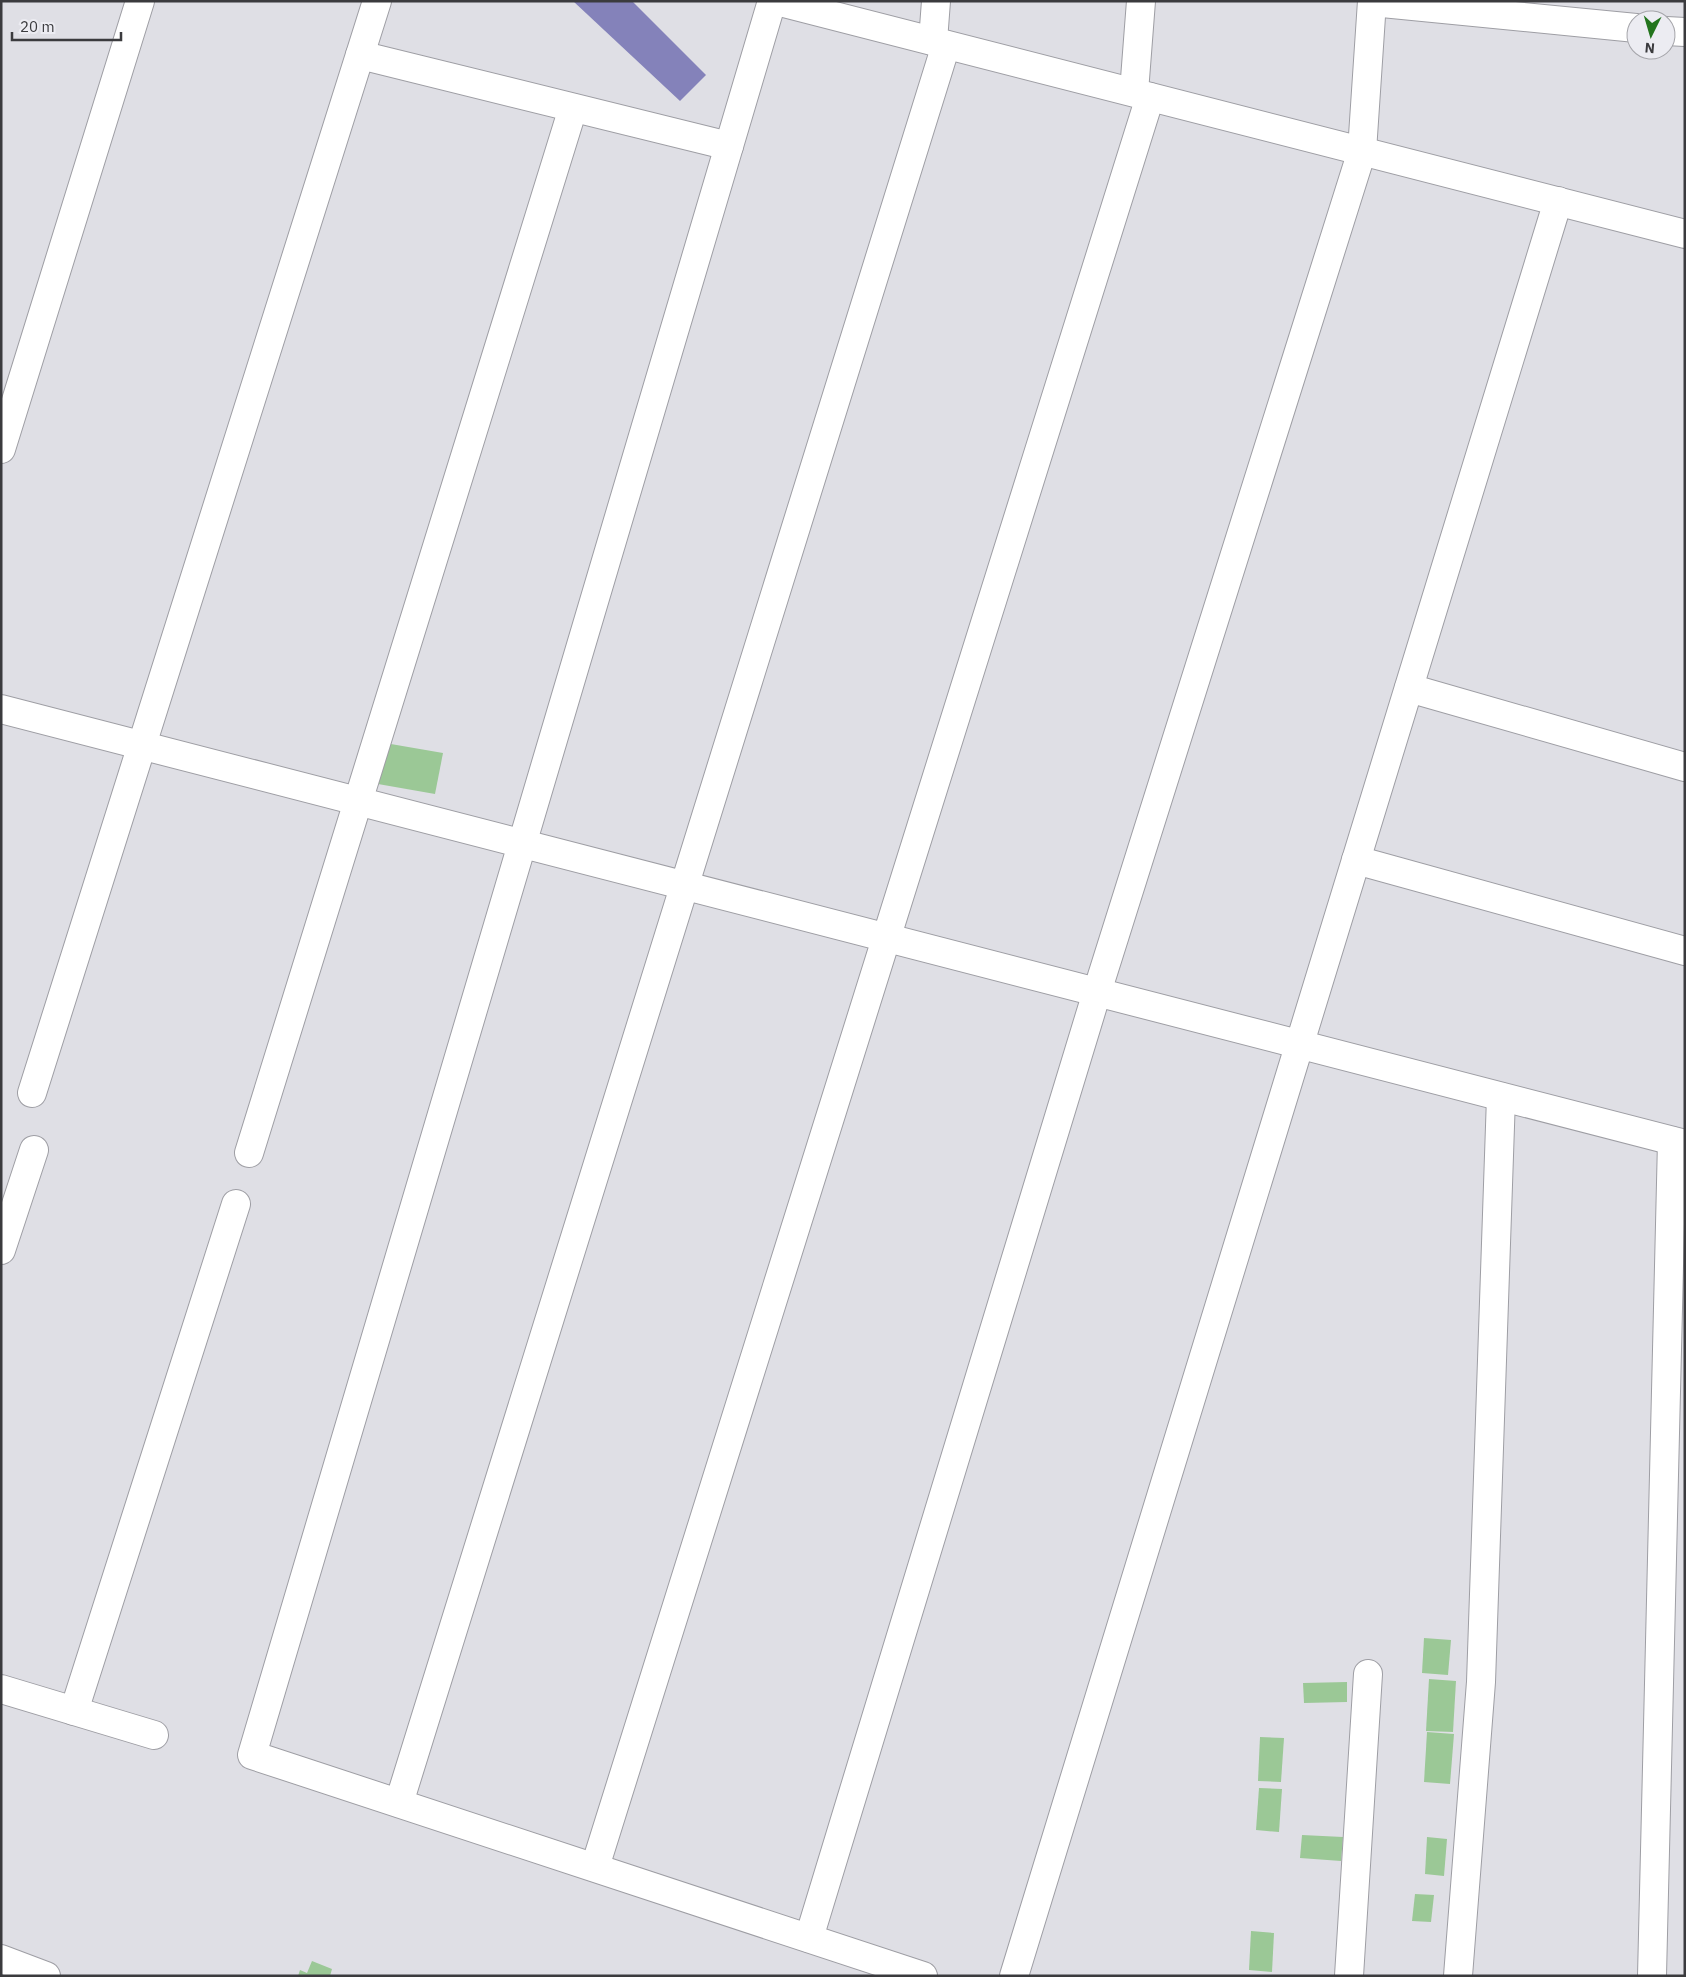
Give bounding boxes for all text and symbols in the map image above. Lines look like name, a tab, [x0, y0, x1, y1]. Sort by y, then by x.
scale bar	[12, 10, 121, 42]
north arrow	[1626, 10, 1676, 60]
text: 20 m	[20, 17, 55, 36]
text: N	[1644, 39, 1656, 57]

